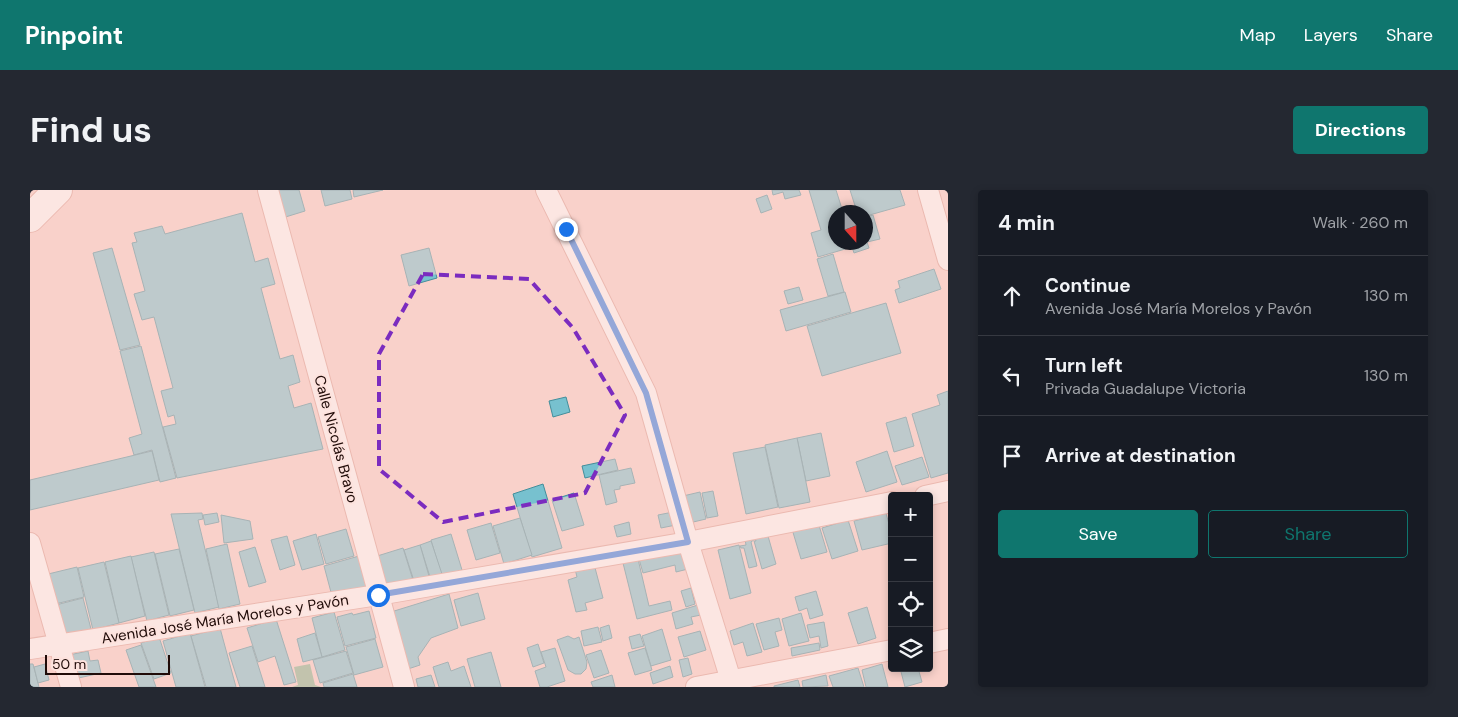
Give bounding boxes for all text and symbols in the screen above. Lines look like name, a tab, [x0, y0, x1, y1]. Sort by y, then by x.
text: Pinpoint	[25, 20, 123, 51]
text: Map	[1240, 23, 1276, 47]
text: Layers	[1304, 23, 1358, 47]
text: Share	[1386, 23, 1433, 47]
button: Directions	[1293, 106, 1428, 154]
text: Find us	[30, 107, 152, 153]
north arrow	[828, 205, 873, 250]
text: 4 min	[998, 209, 1055, 237]
text: Walk · 260 m	[1313, 212, 1408, 233]
route end	[555, 218, 578, 241]
text: Continue	[1045, 273, 1131, 298]
icon: ahead	[998, 282, 1026, 310]
text: 130 m	[1364, 285, 1408, 306]
text: Avenida José María Morelos y Pavón	[1045, 298, 1312, 319]
text: Turn left	[1045, 353, 1123, 378]
icon: left	[998, 362, 1026, 390]
text: 130 m	[1364, 365, 1408, 386]
street label: Calle Nicolás Bravo	[309, 373, 363, 505]
text: Privada Guadalupe Victoria	[1045, 378, 1246, 399]
icon: arrive	[998, 442, 1026, 470]
text: Arrive at destination	[1045, 443, 1236, 468]
map controls	[888, 492, 933, 672]
button: +	[888, 492, 933, 537]
button: Save	[998, 510, 1198, 558]
button: Share	[1208, 510, 1408, 558]
button: −	[888, 537, 933, 582]
button: locate	[888, 582, 933, 627]
route start	[367, 584, 390, 607]
street label: Avenida José María Morelos y Pavón	[100, 590, 350, 648]
button: layers	[888, 627, 933, 672]
scale bar	[45, 652, 170, 675]
text: 50 m	[52, 655, 86, 673]

